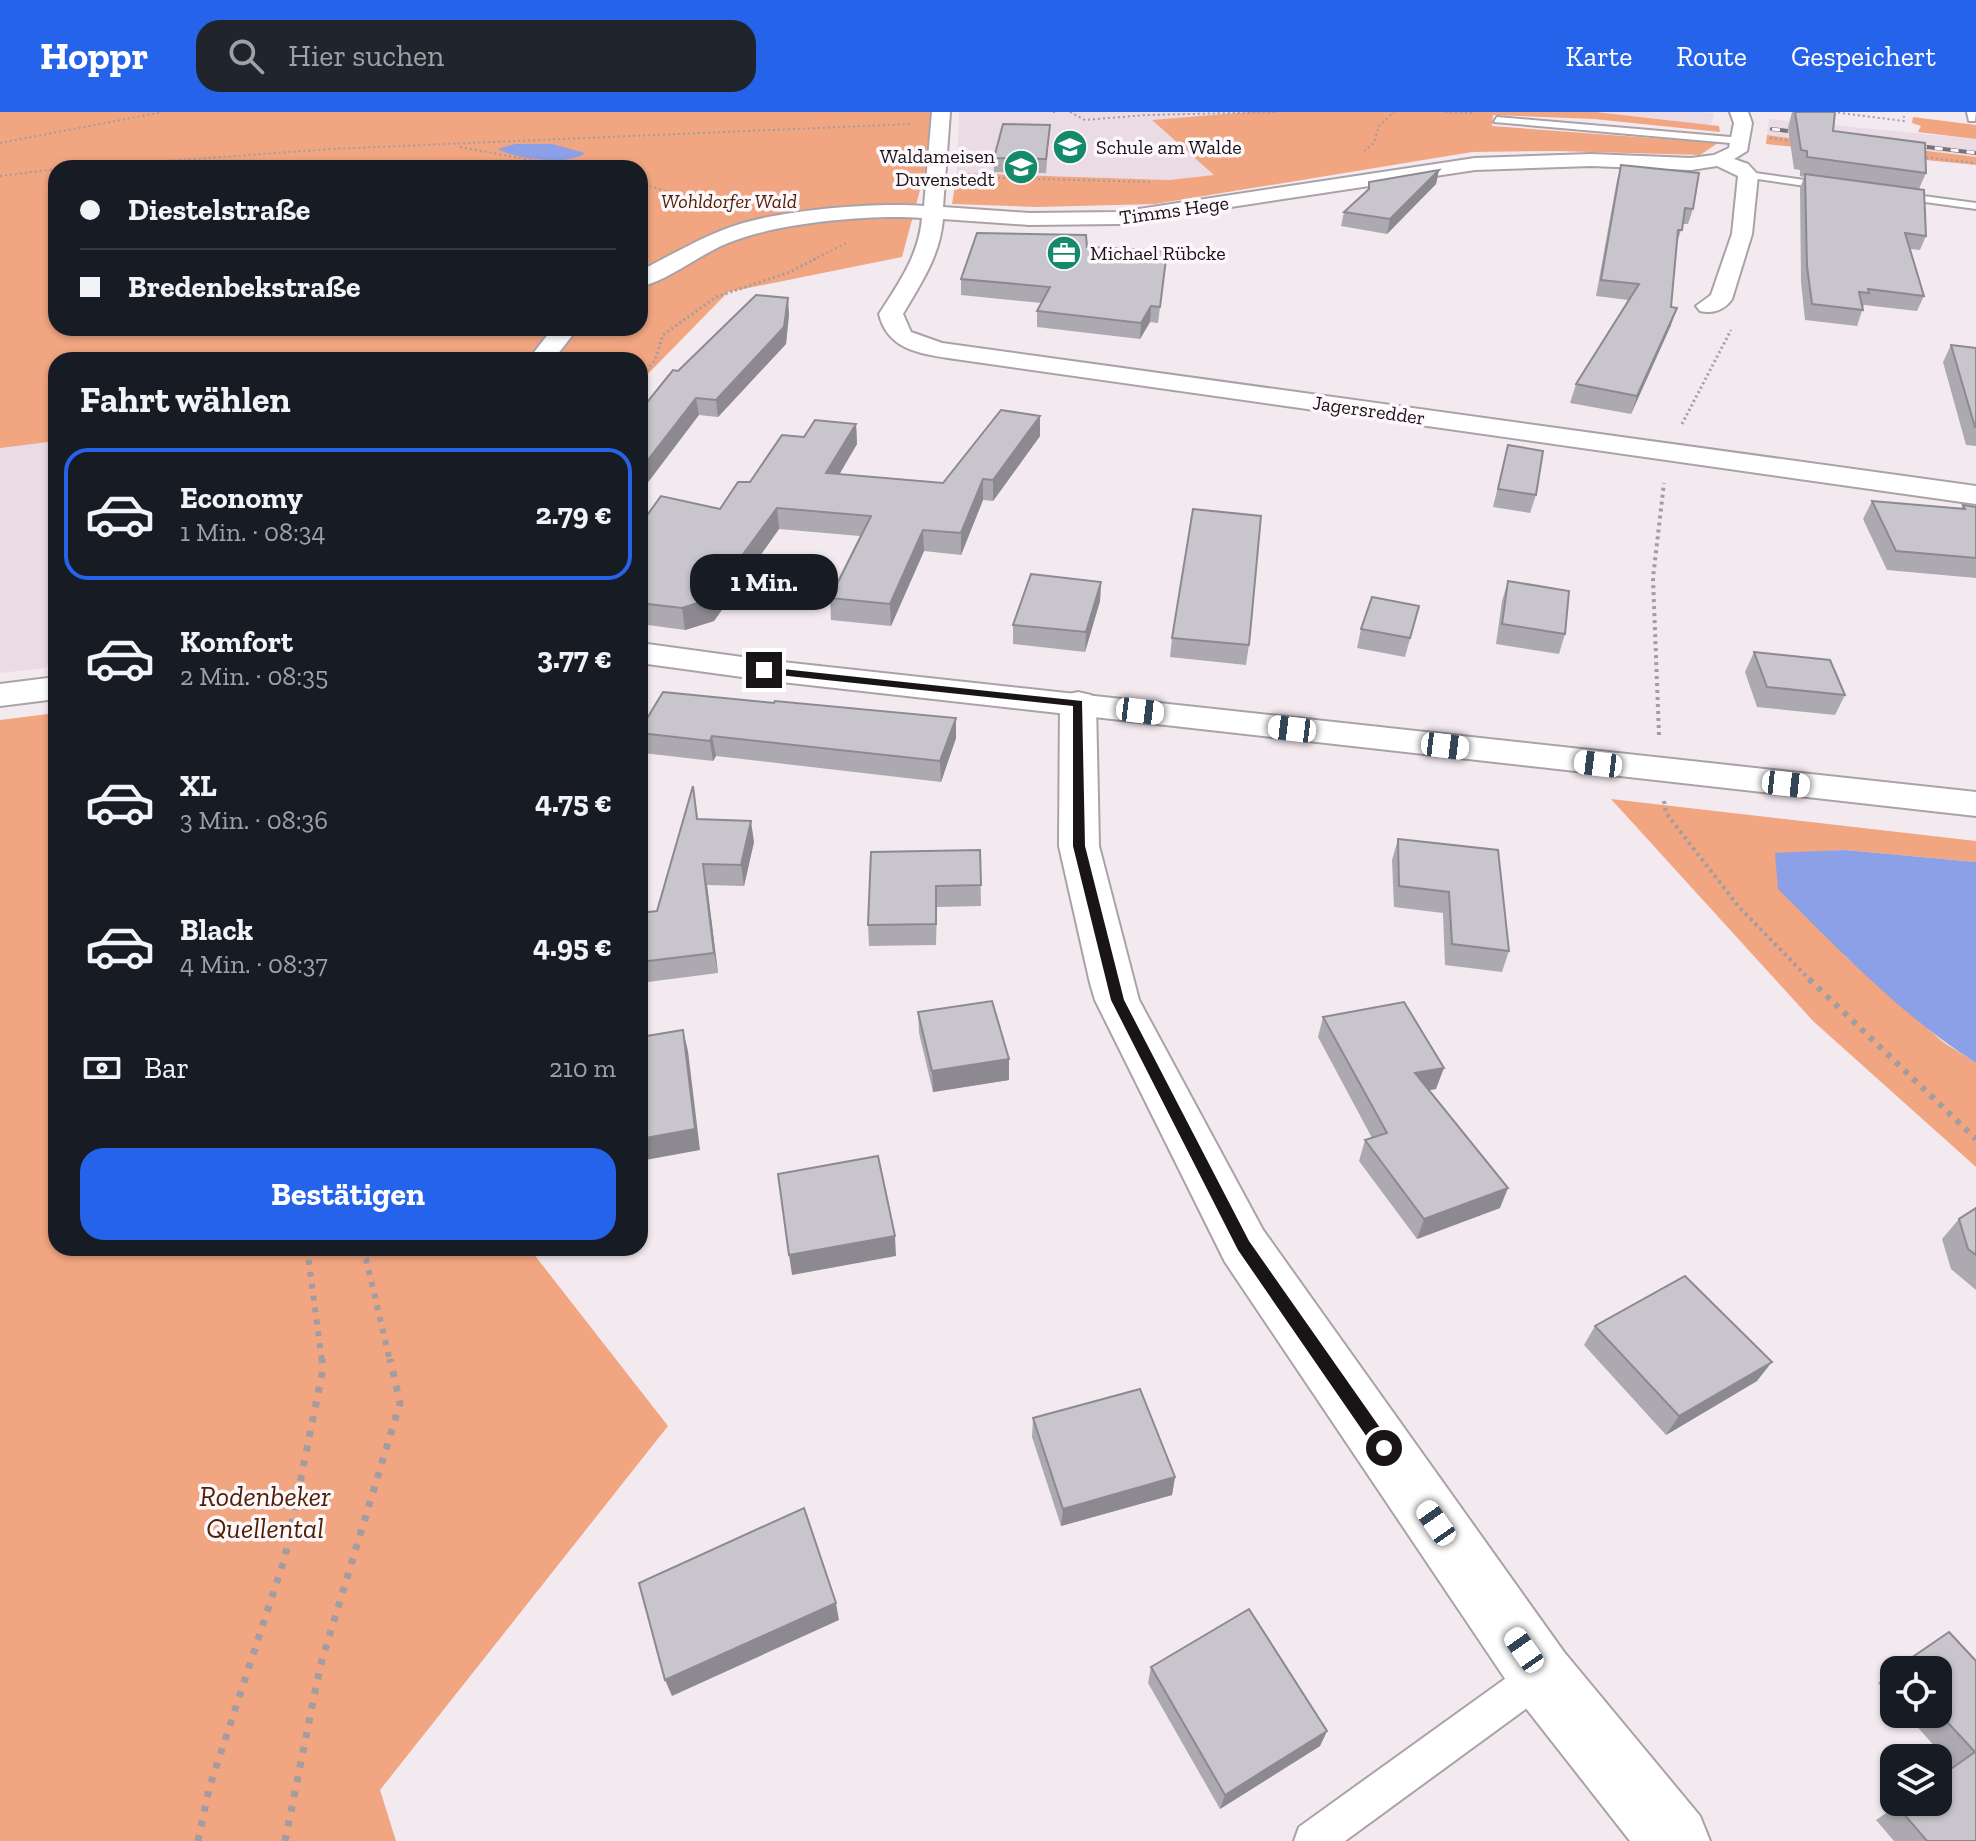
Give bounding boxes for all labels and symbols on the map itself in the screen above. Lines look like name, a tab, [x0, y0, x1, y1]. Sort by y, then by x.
school or university icon: Schule am Walde	[1051, 128, 1089, 166]
place label: Schule am Walde	[1096, 135, 1242, 159]
place label: Waldameisen Duvenstedt	[880, 144, 996, 191]
school or university icon: Waldameisen Duvenstedt	[1002, 148, 1040, 186]
park label: Wohldorfer Wald	[661, 189, 797, 213]
street label: Timms Hege	[1118, 190, 1230, 230]
office icon: Michael Rübcke	[1045, 234, 1083, 272]
place label: Michael Rübcke	[1090, 241, 1226, 265]
street label: Jagersredder	[1311, 390, 1427, 430]
callout: 1 Min.	[690, 554, 838, 610]
route end	[746, 652, 782, 688]
car	[1115, 696, 1165, 726]
car	[1267, 714, 1317, 744]
car	[1420, 731, 1470, 761]
car	[1573, 749, 1623, 779]
car	[1761, 770, 1811, 798]
route start	[1366, 1430, 1402, 1466]
park label: Rodenbeker Quellental	[199, 1480, 331, 1545]
car	[1412, 1496, 1460, 1550]
car	[1500, 1623, 1548, 1677]

